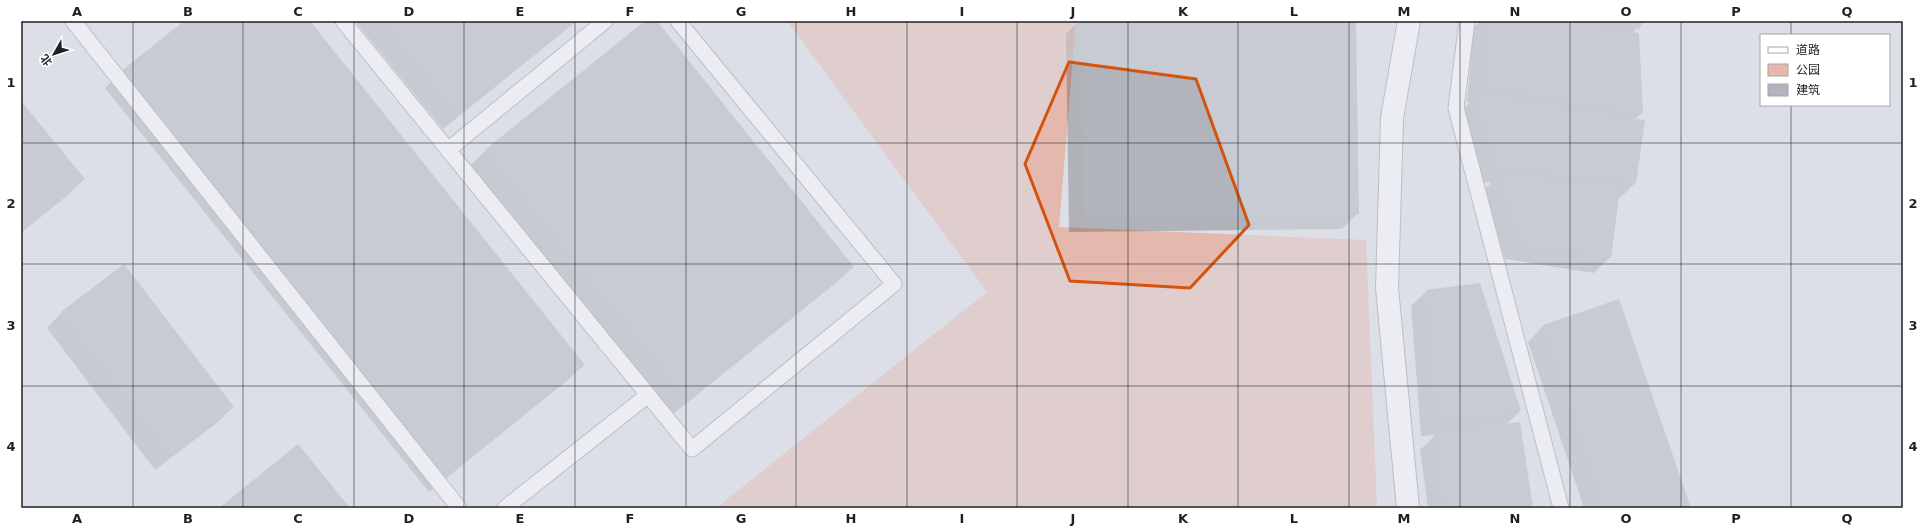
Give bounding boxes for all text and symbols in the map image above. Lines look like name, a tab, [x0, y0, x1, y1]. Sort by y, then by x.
text: A	[72, 4, 82, 19]
text: B	[183, 4, 193, 19]
text: C	[293, 4, 303, 19]
text: D	[404, 4, 415, 19]
text: E	[516, 4, 524, 19]
text: F	[626, 4, 634, 19]
text: G	[736, 4, 746, 19]
text: H	[846, 4, 856, 19]
text: I	[960, 4, 964, 19]
text: J	[1070, 4, 1075, 19]
text: K	[1178, 4, 1189, 19]
text: L	[1290, 4, 1298, 19]
text: M	[1398, 4, 1410, 19]
text: N	[1510, 4, 1520, 19]
text: O	[1620, 4, 1632, 19]
text: P	[1731, 4, 1741, 19]
text: Q	[1841, 4, 1853, 19]
north arrow	[34, 34, 74, 74]
legend	[1760, 34, 1890, 106]
text: 道路	[1796, 43, 1820, 57]
text: 北	[38, 52, 55, 68]
text: 公园	[1796, 63, 1820, 77]
text: 1	[6, 75, 16, 90]
text: 1	[1908, 75, 1918, 90]
text: 建筑	[1796, 83, 1820, 97]
text: 2	[6, 196, 16, 211]
text: 2	[1908, 196, 1918, 211]
text: 3	[6, 318, 16, 333]
text: 3	[1908, 318, 1918, 333]
text: 4	[6, 439, 16, 454]
text: 4	[1908, 439, 1918, 454]
text: A	[72, 511, 82, 526]
text: B	[183, 511, 193, 526]
text: C	[293, 511, 303, 526]
text: D	[404, 511, 415, 526]
text: E	[516, 511, 524, 526]
text: F	[626, 511, 634, 526]
text: G	[736, 511, 746, 526]
text: H	[846, 511, 856, 526]
text: I	[960, 511, 964, 526]
text: J	[1070, 511, 1075, 526]
text: K	[1178, 511, 1189, 526]
text: L	[1290, 511, 1298, 526]
text: M	[1398, 511, 1410, 526]
text: N	[1510, 511, 1520, 526]
text: O	[1620, 511, 1632, 526]
text: P	[1731, 511, 1741, 526]
text: Q	[1841, 511, 1853, 526]

